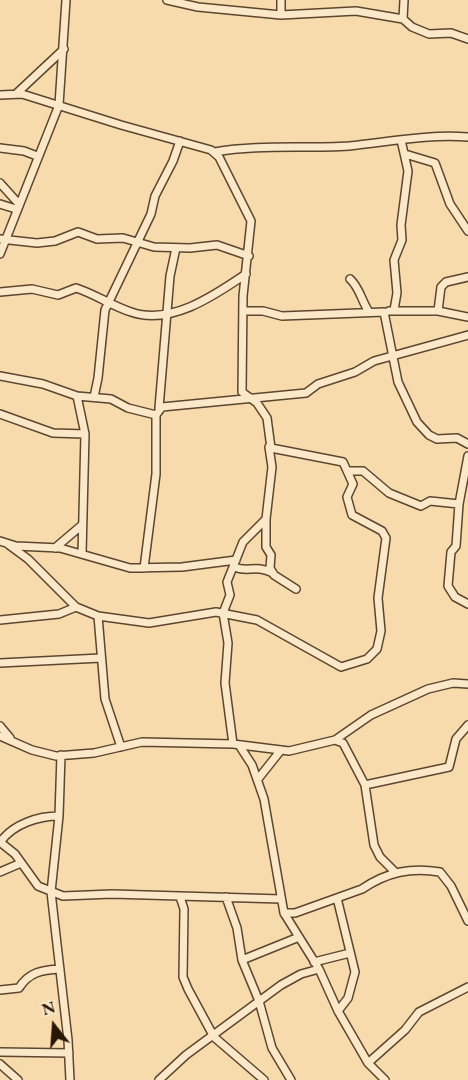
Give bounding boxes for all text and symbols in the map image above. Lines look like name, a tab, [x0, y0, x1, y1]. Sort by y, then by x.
north arrow	[24, 996, 84, 1056]
text: N	[39, 996, 58, 1020]

